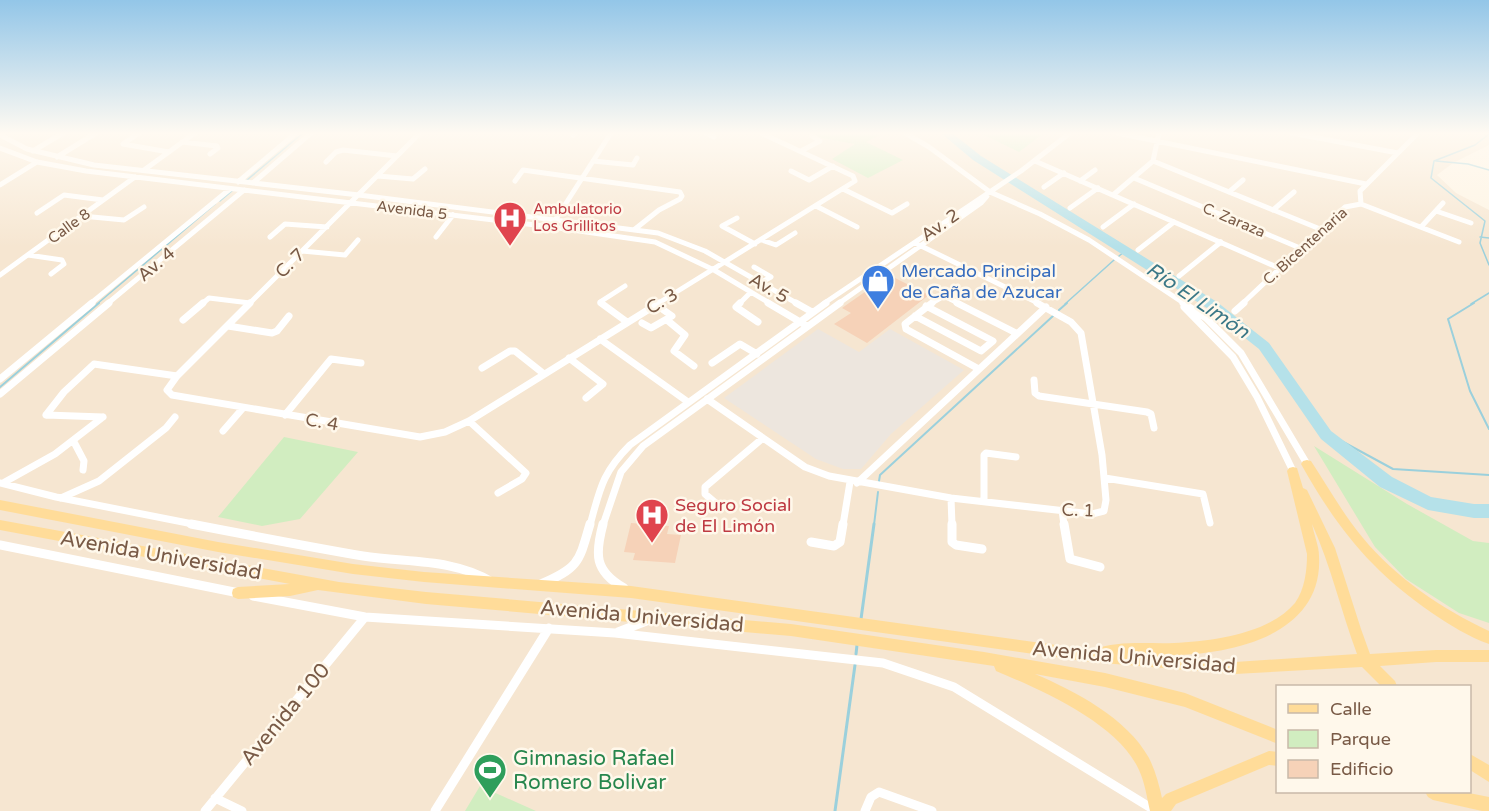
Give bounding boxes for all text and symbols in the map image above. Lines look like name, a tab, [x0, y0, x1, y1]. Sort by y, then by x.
street label: Avenida 5	[376, 197, 448, 223]
street label: C. Zaraza	[1200, 199, 1268, 241]
hospital icon: Ambulatorio Los Grillitos	[492, 200, 528, 247]
place label: Ambulatorio Los Grillitos	[533, 200, 622, 235]
street label: C. Bicentenaria	[1259, 203, 1351, 289]
street label: Av. 2	[916, 204, 964, 246]
street label: Calle 8	[44, 205, 94, 247]
street label: Av. 4	[133, 242, 179, 286]
street label: C. 7	[270, 243, 310, 283]
water label: Río El Limón	[1142, 258, 1254, 344]
place label: Mercado Principal de Caña de Azucar	[901, 260, 1062, 303]
shop icon: Mercado Principal de Caña de Azucar	[860, 263, 896, 310]
street label: Av. 5	[745, 268, 793, 308]
street label: C. 3	[642, 283, 682, 319]
street label: C. 4	[304, 408, 340, 436]
place label: Seguro Social de El Limón	[675, 494, 792, 537]
hospital icon: Seguro Social de El Limón	[634, 497, 670, 544]
street label: C. 1	[1061, 498, 1095, 522]
street label: Avenida Universidad	[58, 525, 264, 586]
street label: Avenida Universidad	[539, 595, 745, 638]
street label: Avenida Universidad	[1031, 636, 1237, 679]
street label: Avenida 100	[235, 658, 335, 771]
legend	[1276, 685, 1471, 793]
text: Calle	[1330, 698, 1372, 720]
text: Parque	[1330, 728, 1391, 750]
place label: Gimnasio Rafael Romero Bolivar	[513, 746, 675, 795]
sports icon: Gimnasio Rafael Romero Bolivar	[472, 752, 508, 799]
text: Edificio	[1330, 758, 1394, 780]

